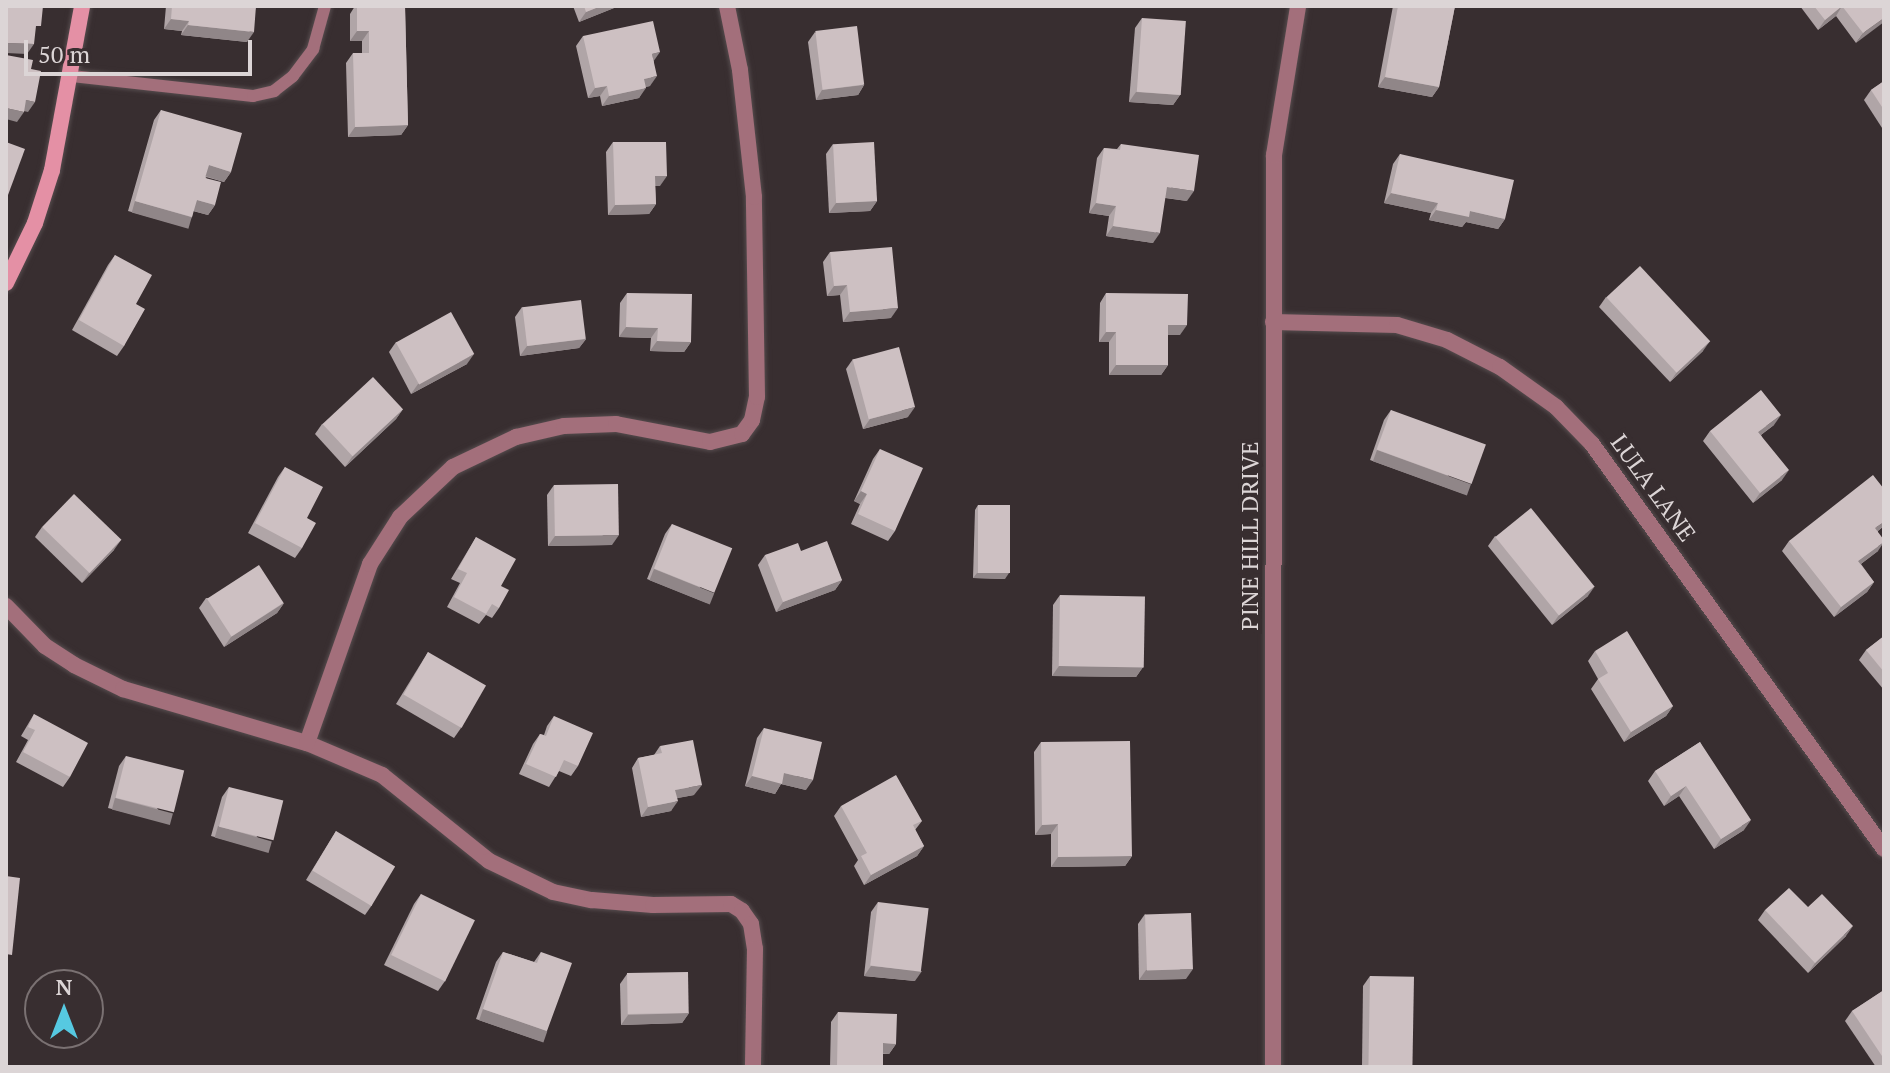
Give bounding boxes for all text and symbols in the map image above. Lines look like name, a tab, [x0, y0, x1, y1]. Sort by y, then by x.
scale bar	[28, 24, 256, 74]
text: 50 m	[38, 38, 90, 70]
street label: LULA LANE	[1604, 429, 1702, 547]
street label: PINE HILL DRIVE	[1236, 441, 1264, 631]
north arrow	[24, 969, 104, 1049]
text: N	[56, 972, 72, 1001]

